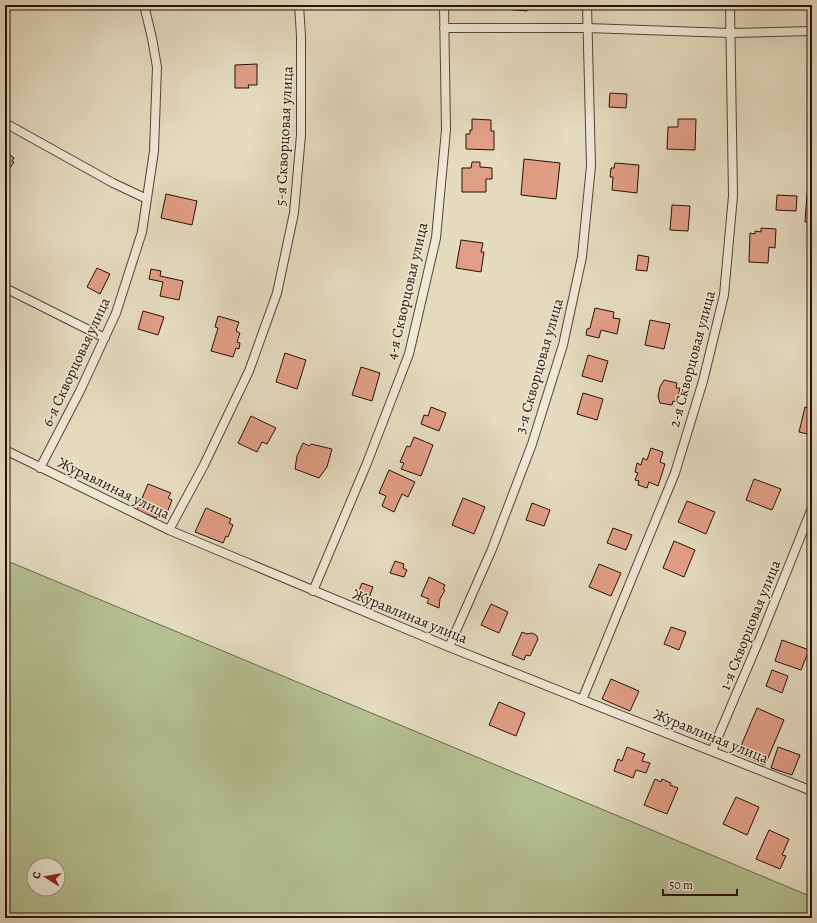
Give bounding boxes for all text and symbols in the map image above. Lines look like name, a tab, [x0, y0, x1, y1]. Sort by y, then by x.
street label: 5-я Скворцовая улица	[270, 65, 298, 206]
street label: 4-я Скворцовая улица	[381, 220, 433, 362]
street label: 2-я Скворцовая улица	[664, 288, 720, 430]
street label: 6-я Скворцовая улица	[37, 294, 115, 430]
street label: 3-я Скворцовая улица	[510, 296, 568, 436]
street label: Журавлиная улица	[55, 452, 173, 524]
street label: 1-я Скворцовая улица	[715, 557, 785, 693]
street label: Журавлиная улица	[350, 584, 471, 648]
street label: Журавлиная улица	[651, 704, 772, 768]
north arrow	[26, 857, 66, 897]
text: С	[29, 870, 45, 880]
scale bar	[663, 871, 737, 897]
text: 50 m	[669, 877, 693, 893]

